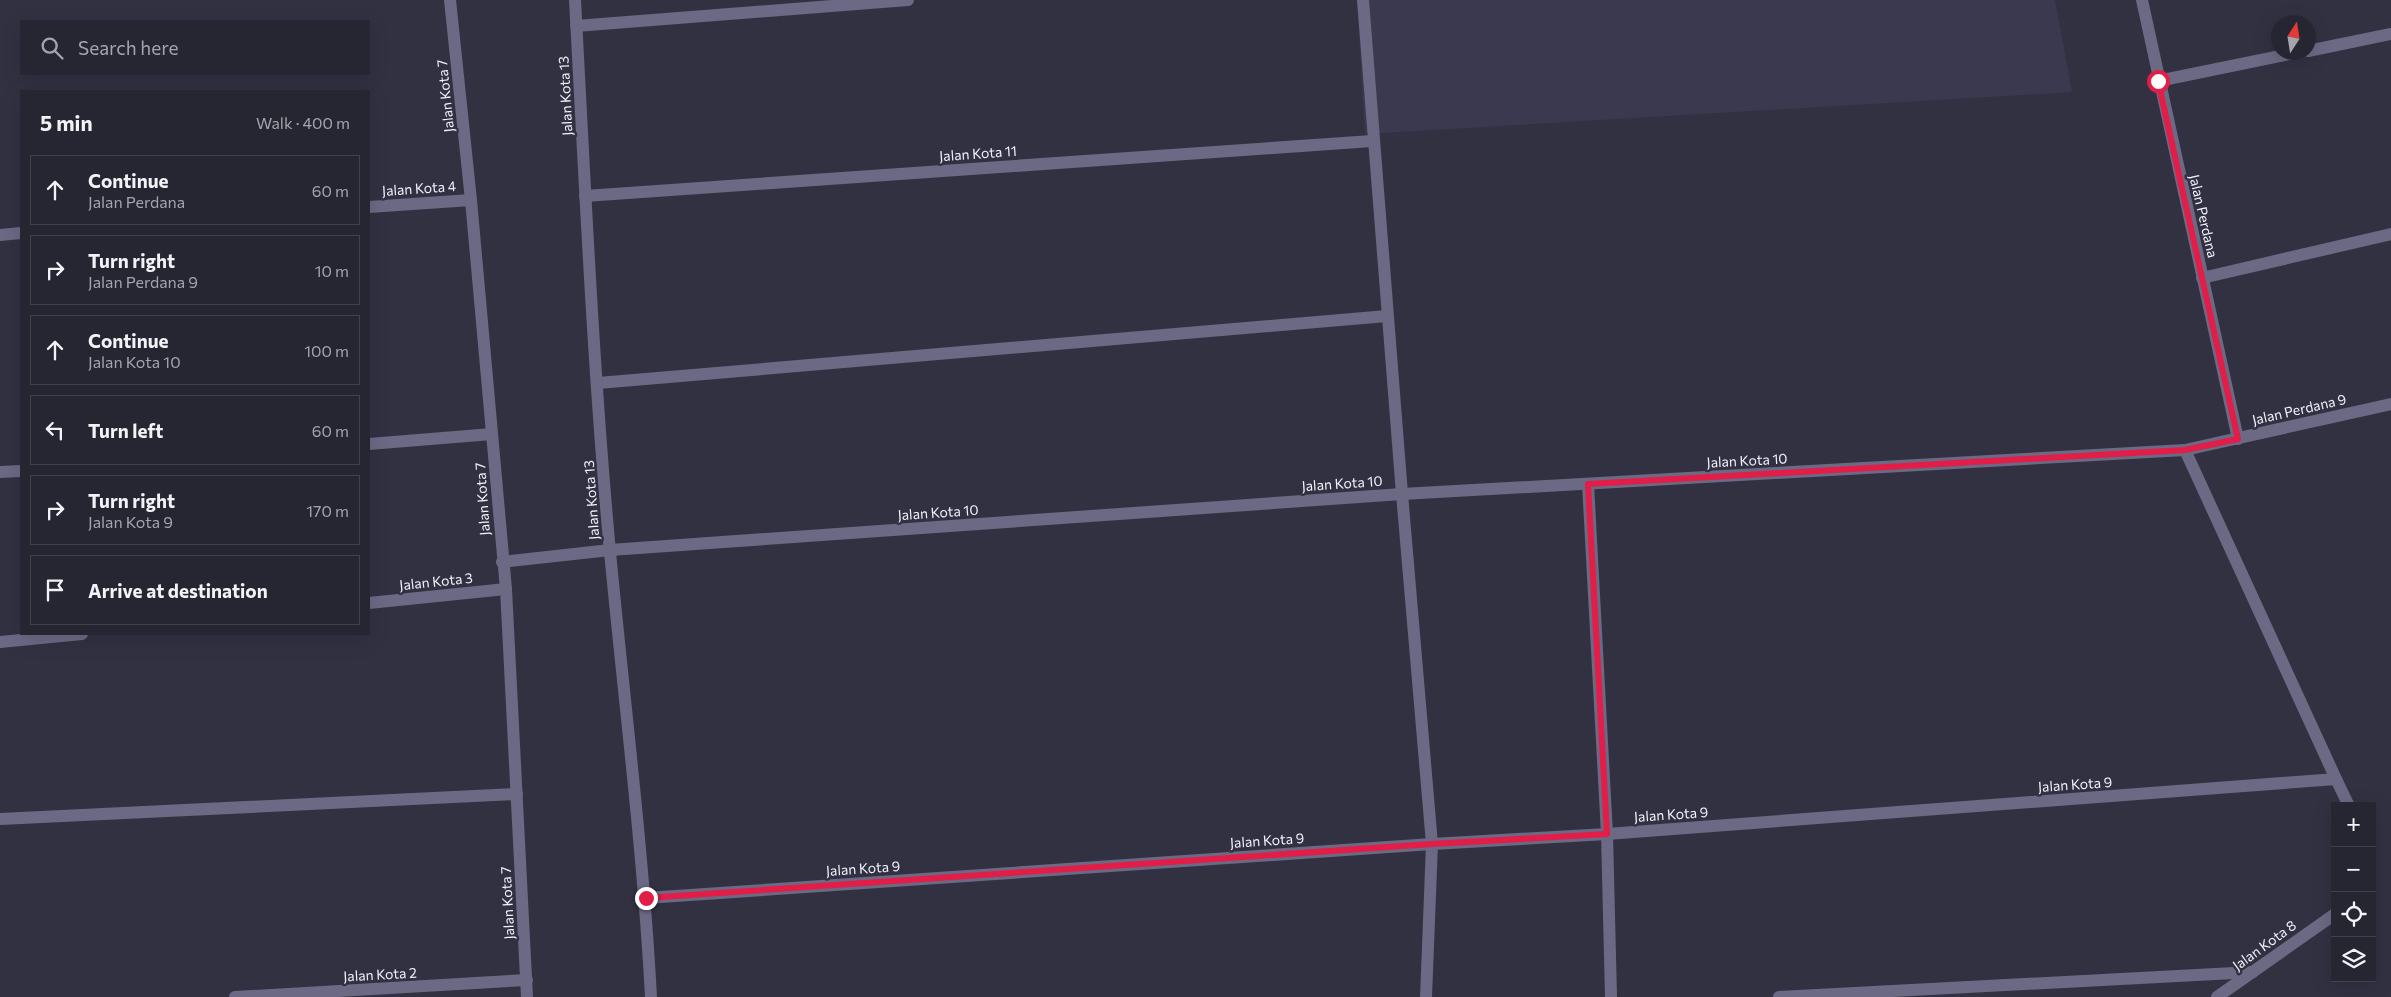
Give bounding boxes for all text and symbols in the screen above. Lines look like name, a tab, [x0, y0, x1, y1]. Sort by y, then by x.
north arrow	[2271, 15, 2316, 60]
search box	[20, 20, 370, 75]
icon: search	[38, 34, 66, 62]
text: Search here	[78, 36, 178, 59]
street label: Jalan Kota 13	[554, 56, 576, 136]
street label: Jalan Kota 7	[433, 59, 457, 133]
route start	[2147, 70, 2170, 93]
text: 5 min	[40, 110, 93, 135]
text: Walk · 400 m	[256, 113, 350, 132]
street label: Jalan Kota 11	[939, 142, 1017, 164]
text: Continue	[88, 169, 168, 192]
street label: Jalan Perdana	[2186, 173, 2222, 259]
icon: ahead	[41, 176, 69, 204]
street label: Jalan Kota 4	[381, 177, 457, 199]
text: 60 m	[312, 181, 349, 200]
text: Jalan Perdana	[88, 192, 185, 211]
text: Turn right	[88, 249, 175, 272]
icon: right	[41, 256, 69, 284]
text: 10 m	[315, 261, 349, 280]
text: Jalan Perdana 9	[88, 272, 198, 291]
text: Continue	[88, 329, 168, 352]
icon: ahead	[41, 336, 69, 364]
text: 100 m	[304, 341, 349, 360]
text: Jalan Kota 10	[88, 352, 181, 371]
street label: Jalan Perdana 9	[2250, 390, 2348, 428]
icon: left	[41, 416, 69, 444]
text: Turn left	[88, 419, 163, 442]
text: 60 m	[312, 421, 349, 440]
street label: Jalan Kota 10	[1706, 449, 1788, 471]
street label: Jalan Kota 13	[580, 460, 602, 540]
street label: Jalan Kota 7	[471, 462, 493, 536]
street label: Jalan Kota 10	[1301, 472, 1383, 494]
text: Turn right	[88, 489, 175, 512]
icon: right	[41, 496, 69, 524]
text: 170 m	[306, 501, 349, 520]
street label: Jalan Kota 10	[897, 501, 979, 523]
text: Jalan Kota 9	[88, 512, 173, 531]
street label: Jalan Kota 3	[398, 569, 474, 593]
icon: arrive	[41, 576, 69, 604]
text: Arrive at destination	[88, 579, 268, 602]
street label: Jalan Kota 9	[2037, 773, 2113, 795]
map controls	[2331, 802, 2376, 982]
button: +	[2331, 802, 2376, 847]
street label: Jalan Kota 9	[1633, 803, 1709, 825]
street label: Jalan Kota 9	[1229, 829, 1305, 851]
button: −	[2331, 847, 2376, 892]
street label: Jalan Kota 9	[825, 857, 901, 879]
street label: Jalan Kota 7	[497, 866, 517, 940]
route end	[635, 887, 658, 910]
button: locate	[2331, 892, 2376, 937]
street label: Jalan Kota 8	[2229, 916, 2299, 974]
button: layers	[2331, 937, 2376, 982]
street label: Jalan Kota 2	[343, 964, 417, 984]

